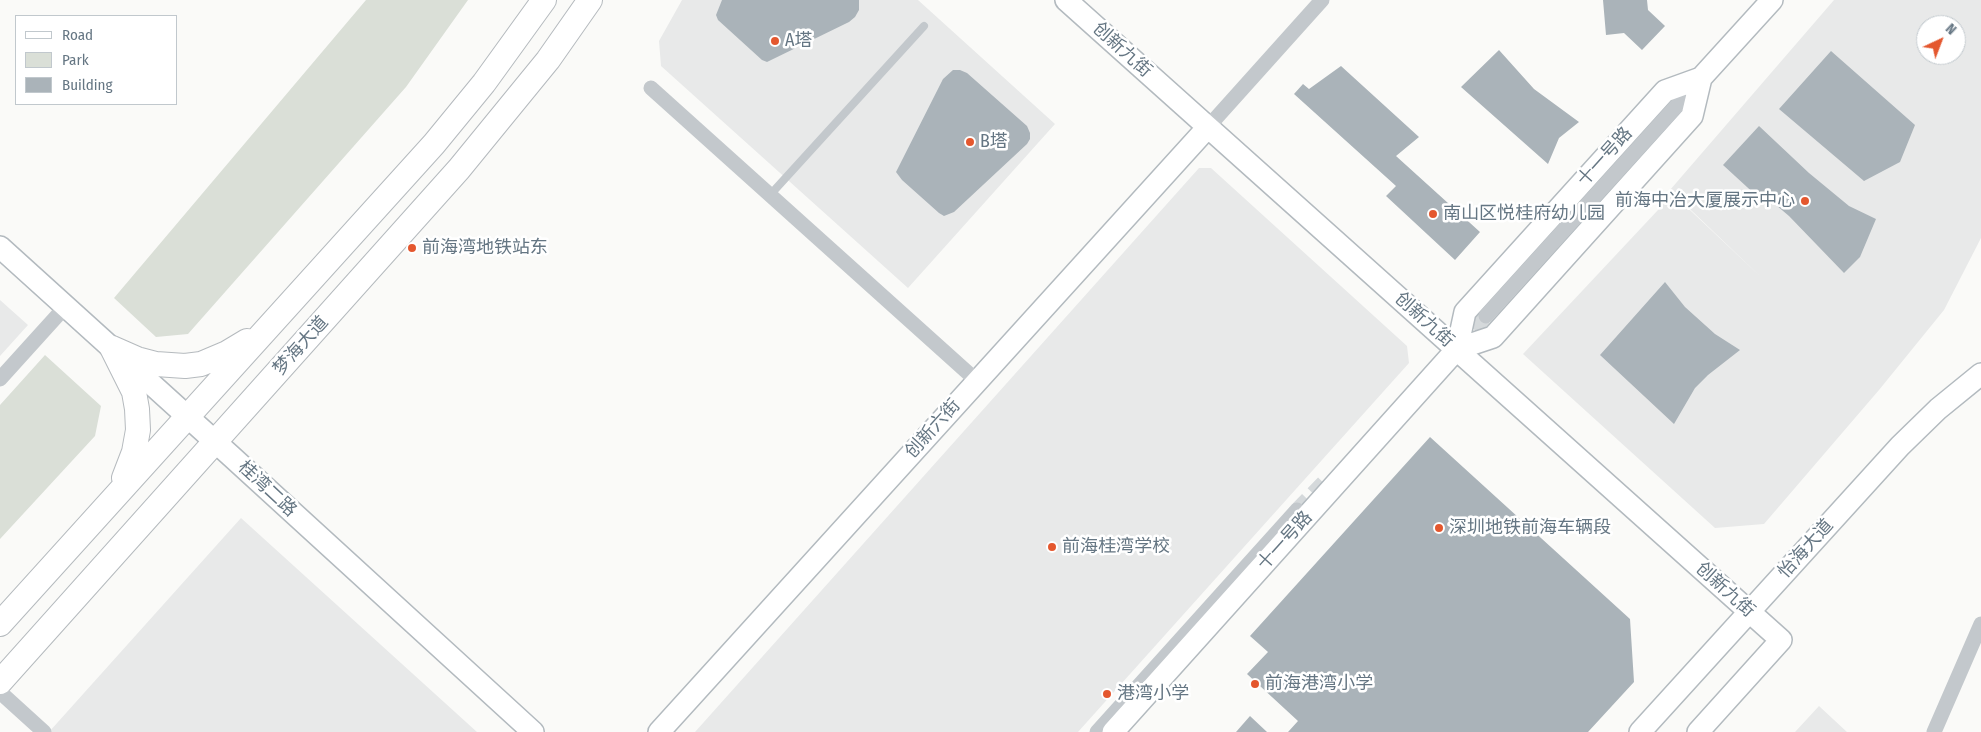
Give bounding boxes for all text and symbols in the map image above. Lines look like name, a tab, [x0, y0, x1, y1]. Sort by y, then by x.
legend	[15, 15, 178, 105]
north arrow	[1916, 15, 1966, 65]
street label: 创新九街	[1088, 18, 1156, 82]
text: N	[1942, 20, 1960, 38]
text: Road	[62, 26, 93, 44]
place label: A塔	[785, 30, 812, 52]
marker: A塔	[769, 35, 781, 47]
text: Park	[62, 51, 89, 69]
text: Building	[62, 76, 113, 94]
street label: 十一号路	[1573, 123, 1637, 191]
place label: B塔	[980, 131, 1008, 153]
marker: B塔	[964, 136, 976, 148]
place label: 前海中冶大厦展示中心	[1615, 190, 1795, 212]
marker: 前海中冶大厦展示中心	[1799, 195, 1811, 207]
place label: 南山区悦桂府幼儿园	[1443, 203, 1605, 225]
marker: 南山区悦桂府幼儿园	[1427, 208, 1439, 220]
place label: 前海湾地铁站东	[422, 237, 548, 259]
marker: 前海湾地铁站东	[406, 242, 418, 254]
street label: 创新九街	[1390, 288, 1458, 352]
street label: 梦海大道	[269, 312, 333, 380]
street label: 创新六街	[901, 395, 965, 463]
street label: 桂湾二路	[233, 457, 301, 521]
street label: 十一号路	[1253, 507, 1317, 575]
street label: 怡海大道	[1774, 515, 1838, 583]
place label: 深圳地铁前海车辆段	[1449, 517, 1611, 539]
marker: 深圳地铁前海车辆段	[1433, 522, 1445, 534]
place label: 前海桂湾学校	[1062, 536, 1170, 558]
marker: 前海桂湾学校	[1046, 541, 1058, 553]
street label: 创新九街	[1691, 558, 1759, 622]
place label: 前海港湾小学	[1265, 673, 1373, 695]
marker: 前海港湾小学	[1249, 678, 1261, 690]
place label: 港湾小学	[1117, 683, 1189, 705]
marker: 港湾小学	[1101, 688, 1113, 700]

